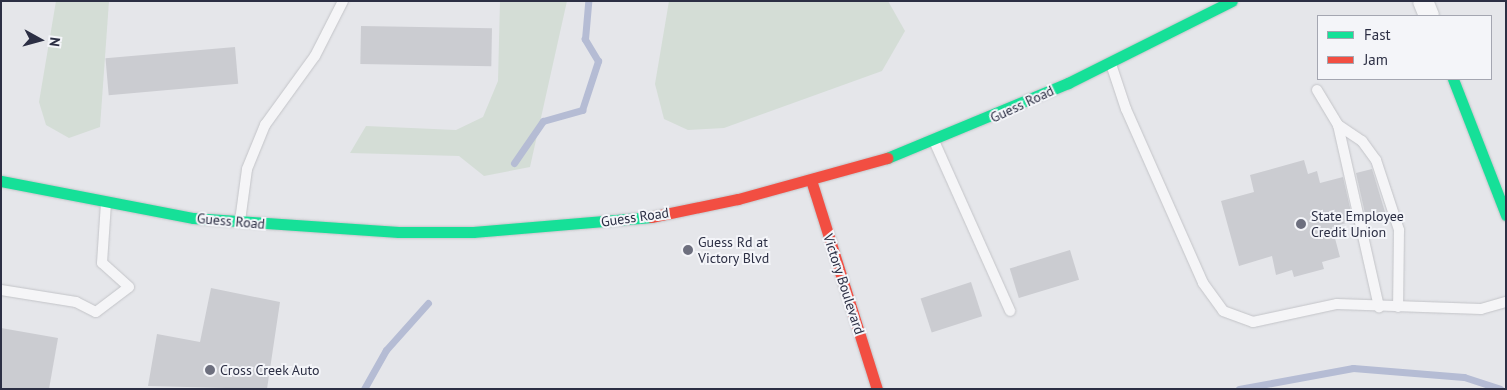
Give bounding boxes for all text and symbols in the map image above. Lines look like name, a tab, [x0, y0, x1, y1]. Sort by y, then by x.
north arrow	[15, 15, 65, 65]
legend	[1317, 15, 1492, 80]
text: Fast	[1364, 25, 1391, 44]
text: N	[45, 36, 64, 47]
text: Jam	[1364, 50, 1388, 69]
street label: Guess Road	[987, 82, 1057, 126]
street label: Guess Road	[600, 204, 670, 230]
place label: State Employee Credit Union	[1311, 208, 1404, 240]
street label: Guess Road	[196, 210, 266, 232]
marker: State Employee Credit Union	[1295, 218, 1307, 230]
street label: Victory Boulevard	[820, 231, 868, 337]
place label: Guess Rd at Victory Blvd	[698, 234, 770, 266]
marker: Guess Rd at Victory Blvd	[682, 244, 694, 256]
place label: Cross Creek Auto	[220, 362, 320, 378]
marker: Cross Creek Auto	[204, 364, 216, 376]

